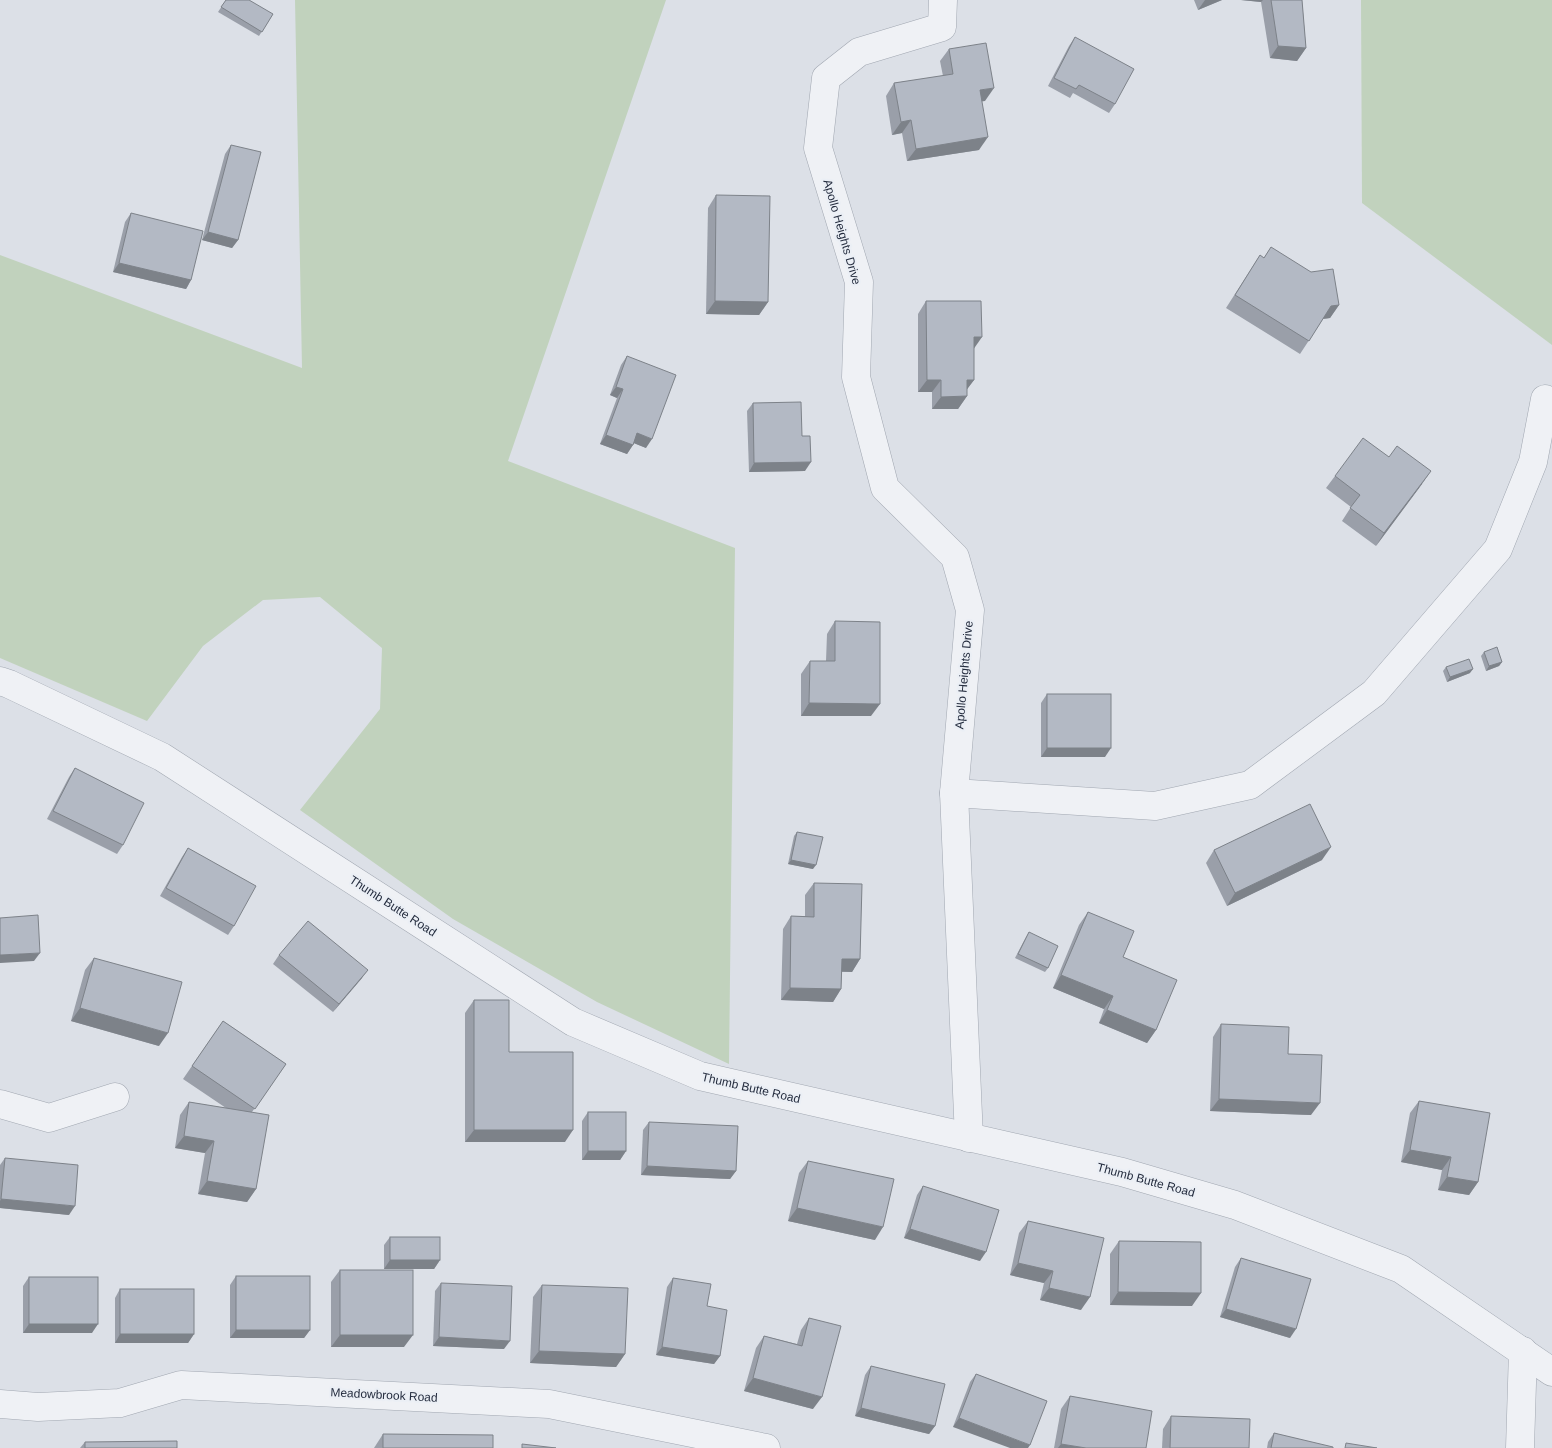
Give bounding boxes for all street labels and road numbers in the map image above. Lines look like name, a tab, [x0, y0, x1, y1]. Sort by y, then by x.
street label: Apollo Heights Drive	[820, 178, 864, 286]
street label: Apollo Heights Drive	[952, 620, 976, 730]
street label: Thumb Butte Road	[347, 873, 439, 939]
street label: Thumb Butte Road	[700, 1070, 802, 1106]
street label: Thumb Butte Road	[1096, 1160, 1196, 1200]
street label: Meadowbrook Road	[330, 1385, 438, 1405]

